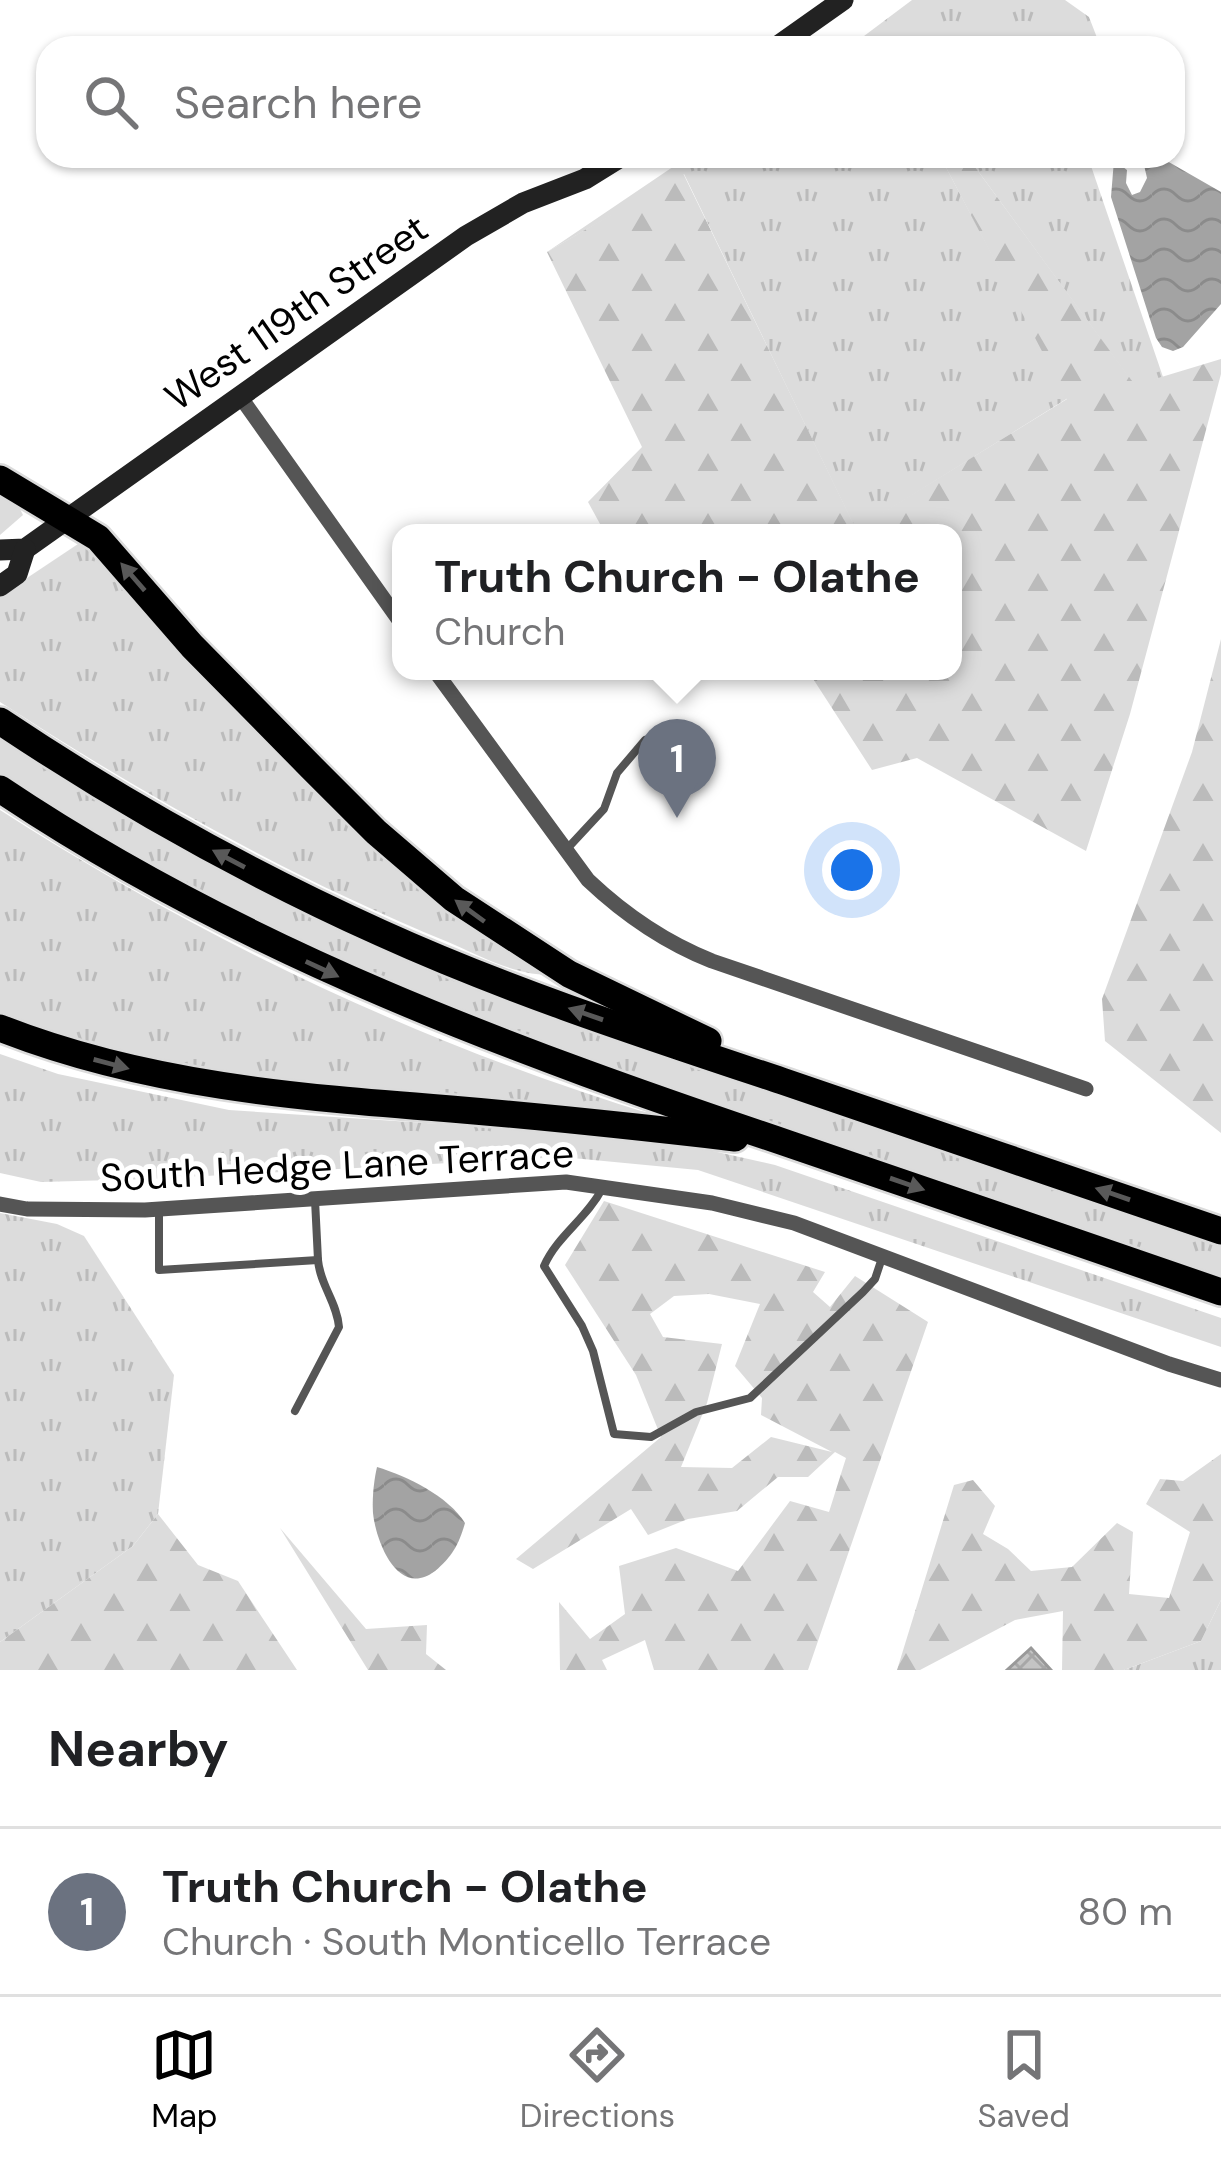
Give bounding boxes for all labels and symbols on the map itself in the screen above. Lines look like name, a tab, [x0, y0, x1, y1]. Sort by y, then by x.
street label: West 119th Street	[155, 203, 438, 422]
one-way arrow	[121, 562, 147, 592]
pin: 1	[638, 719, 716, 818]
your location	[822, 840, 882, 900]
one-way arrow	[211, 849, 246, 869]
one-way arrow	[454, 900, 486, 923]
one-way arrow	[305, 959, 340, 979]
one-way arrow	[568, 1004, 604, 1022]
one-way arrow	[93, 1056, 130, 1075]
street label: South Hedge Lane Terrace	[99, 1128, 575, 1203]
one-way arrow	[889, 1176, 925, 1194]
one-way arrow	[1094, 1184, 1131, 1203]

